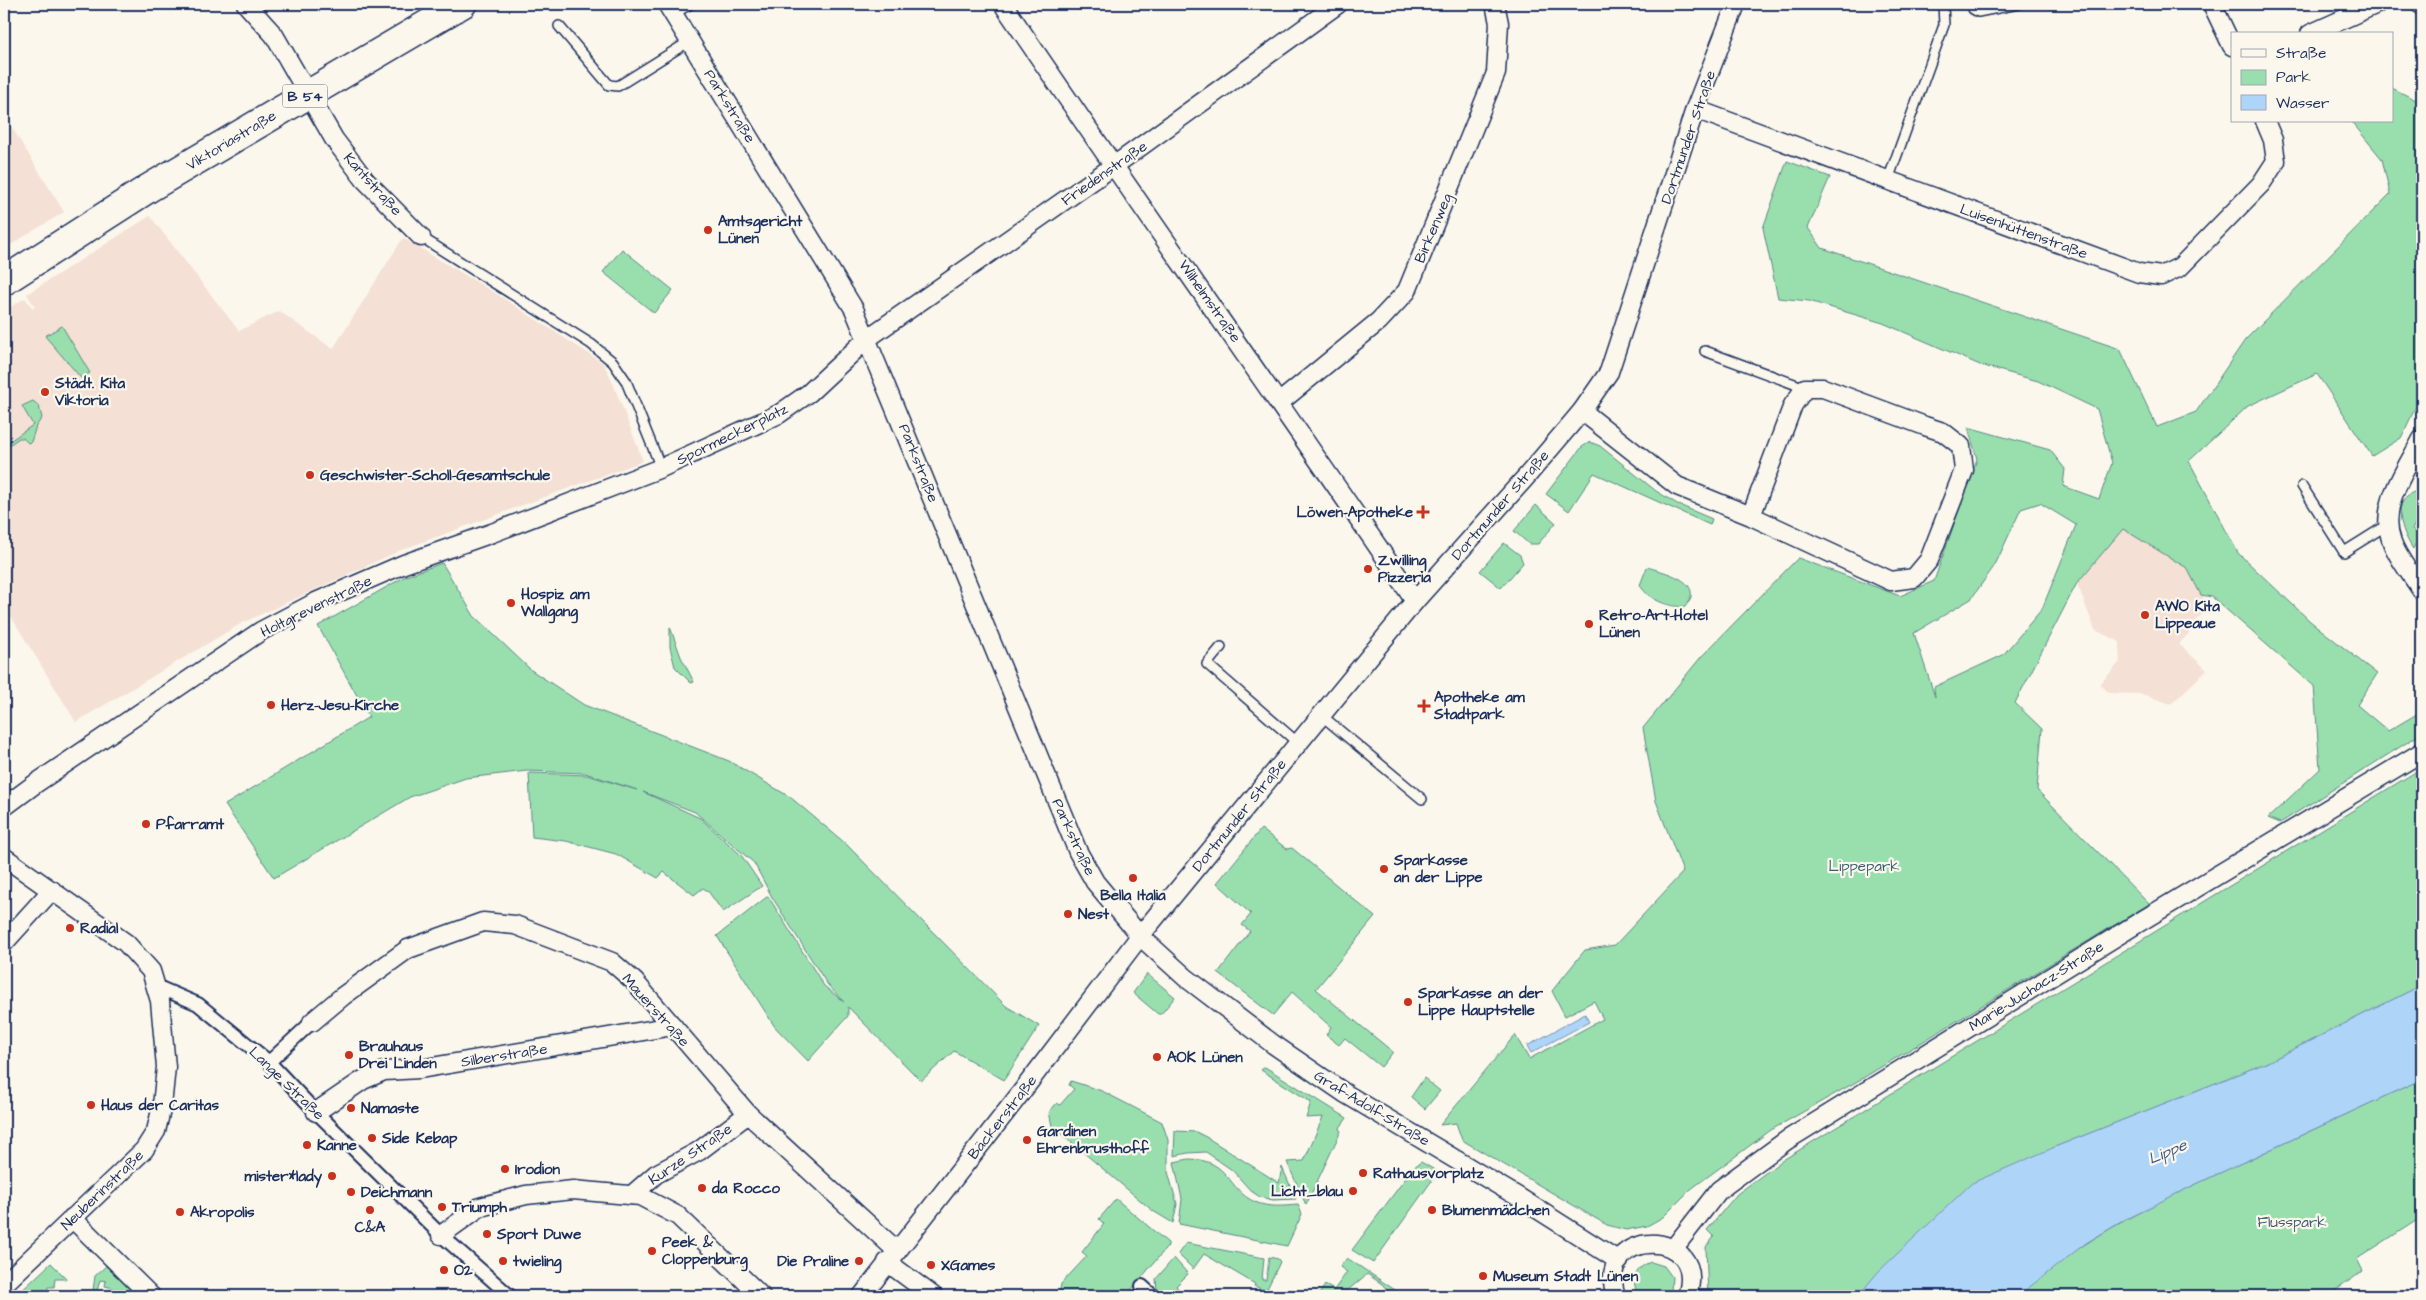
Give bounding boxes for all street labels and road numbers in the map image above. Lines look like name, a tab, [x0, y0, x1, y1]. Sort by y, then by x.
street label: Parkstraße	[699, 66, 760, 147]
street label: Dortmunder Straße	[1656, 68, 1721, 207]
road number: B 54	[282, 84, 328, 108]
street label: Viktoriastraße	[182, 105, 280, 176]
street label: Friedenstraße	[1057, 136, 1152, 211]
street label: Kantstraße	[339, 148, 407, 221]
street label: Birkenweg	[1409, 190, 1459, 267]
street label: Luisenhüttenstraße	[1957, 199, 2091, 264]
street label: Wilhelmstraße	[1173, 256, 1246, 347]
street label: Spormeckerplatz	[673, 398, 792, 471]
street label: Parkstraße	[893, 421, 944, 506]
street label: Dortmunder Straße	[1447, 446, 1554, 565]
street label: Holtgrevenstraße	[257, 570, 376, 643]
street label: Dortmunder Straße	[1187, 754, 1292, 876]
street label: Parkstraße	[1046, 795, 1101, 879]
street label: Marie-Juchacz-Straße	[1965, 936, 2108, 1037]
street label: Mauerstraße	[617, 969, 694, 1052]
street label: Silberstraße	[459, 1038, 549, 1073]
street label: Lange Straße	[244, 1042, 329, 1126]
street label: Graf-Adolf-Straße	[1310, 1065, 1434, 1151]
street label: Bäckerstraße	[963, 1071, 1042, 1164]
street label: Kurze Straße	[644, 1119, 736, 1190]
street label: Neuberinstraße	[56, 1145, 148, 1235]

